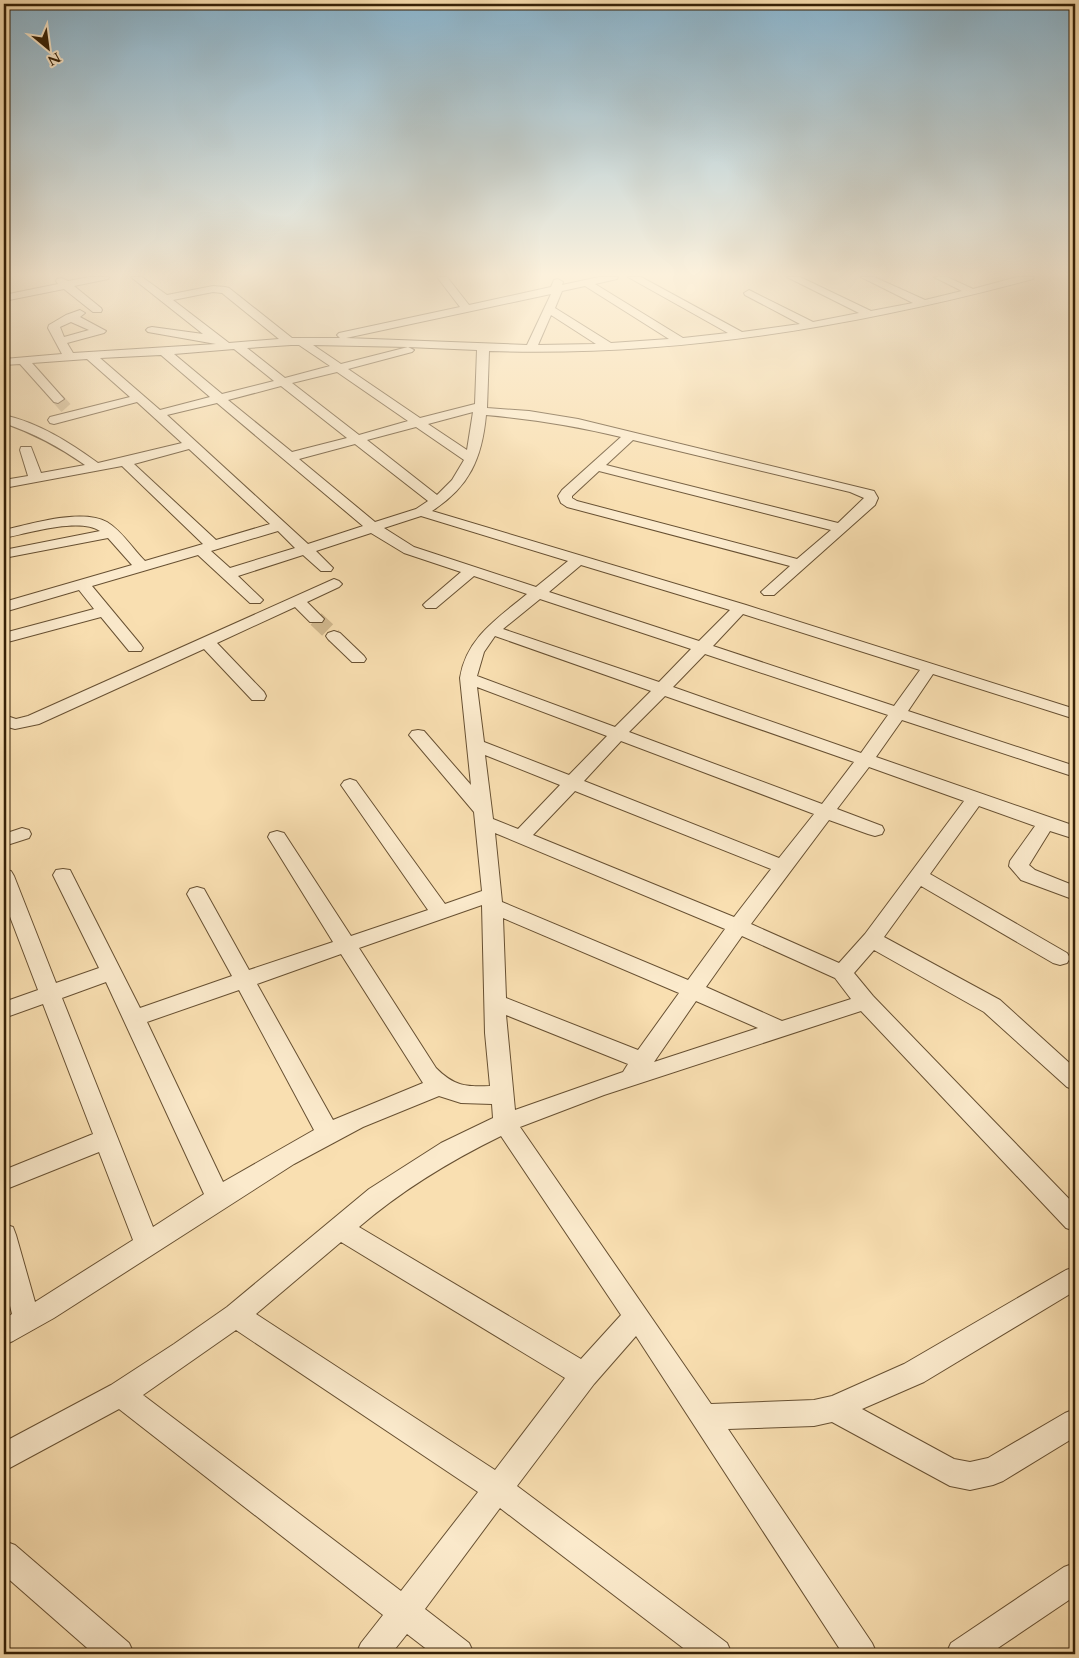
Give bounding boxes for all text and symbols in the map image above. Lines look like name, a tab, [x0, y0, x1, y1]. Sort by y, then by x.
north arrow	[22, 22, 72, 72]
text: N	[44, 48, 64, 70]

